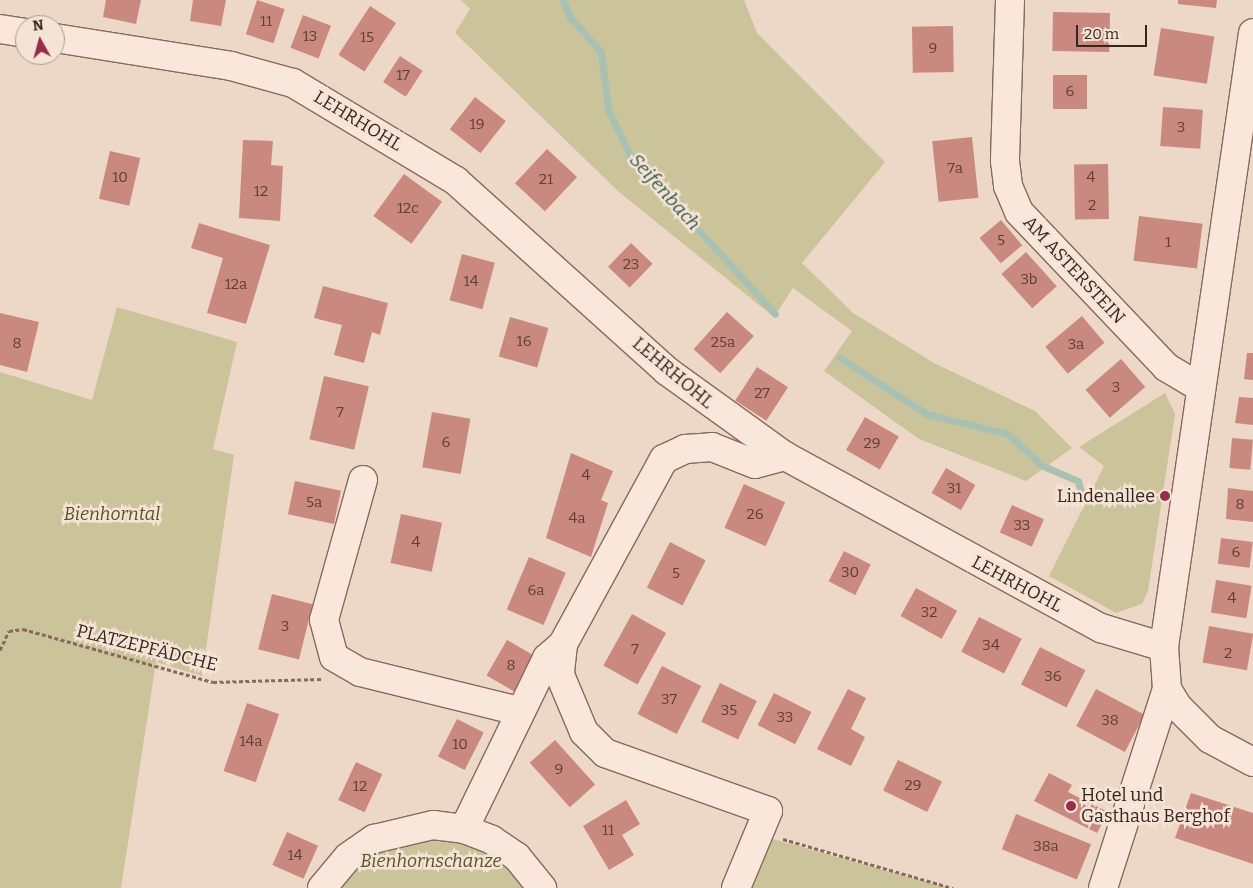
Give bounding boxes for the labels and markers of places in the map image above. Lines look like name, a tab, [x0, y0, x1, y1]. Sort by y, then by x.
place label: Lindenallee	[1057, 485, 1155, 507]
marker: Lindenallee	[1159, 490, 1171, 502]
place label: Hotel und Gasthaus Berghof	[1081, 785, 1230, 828]
marker: Hotel und Gasthaus Berghof	[1065, 800, 1077, 812]

